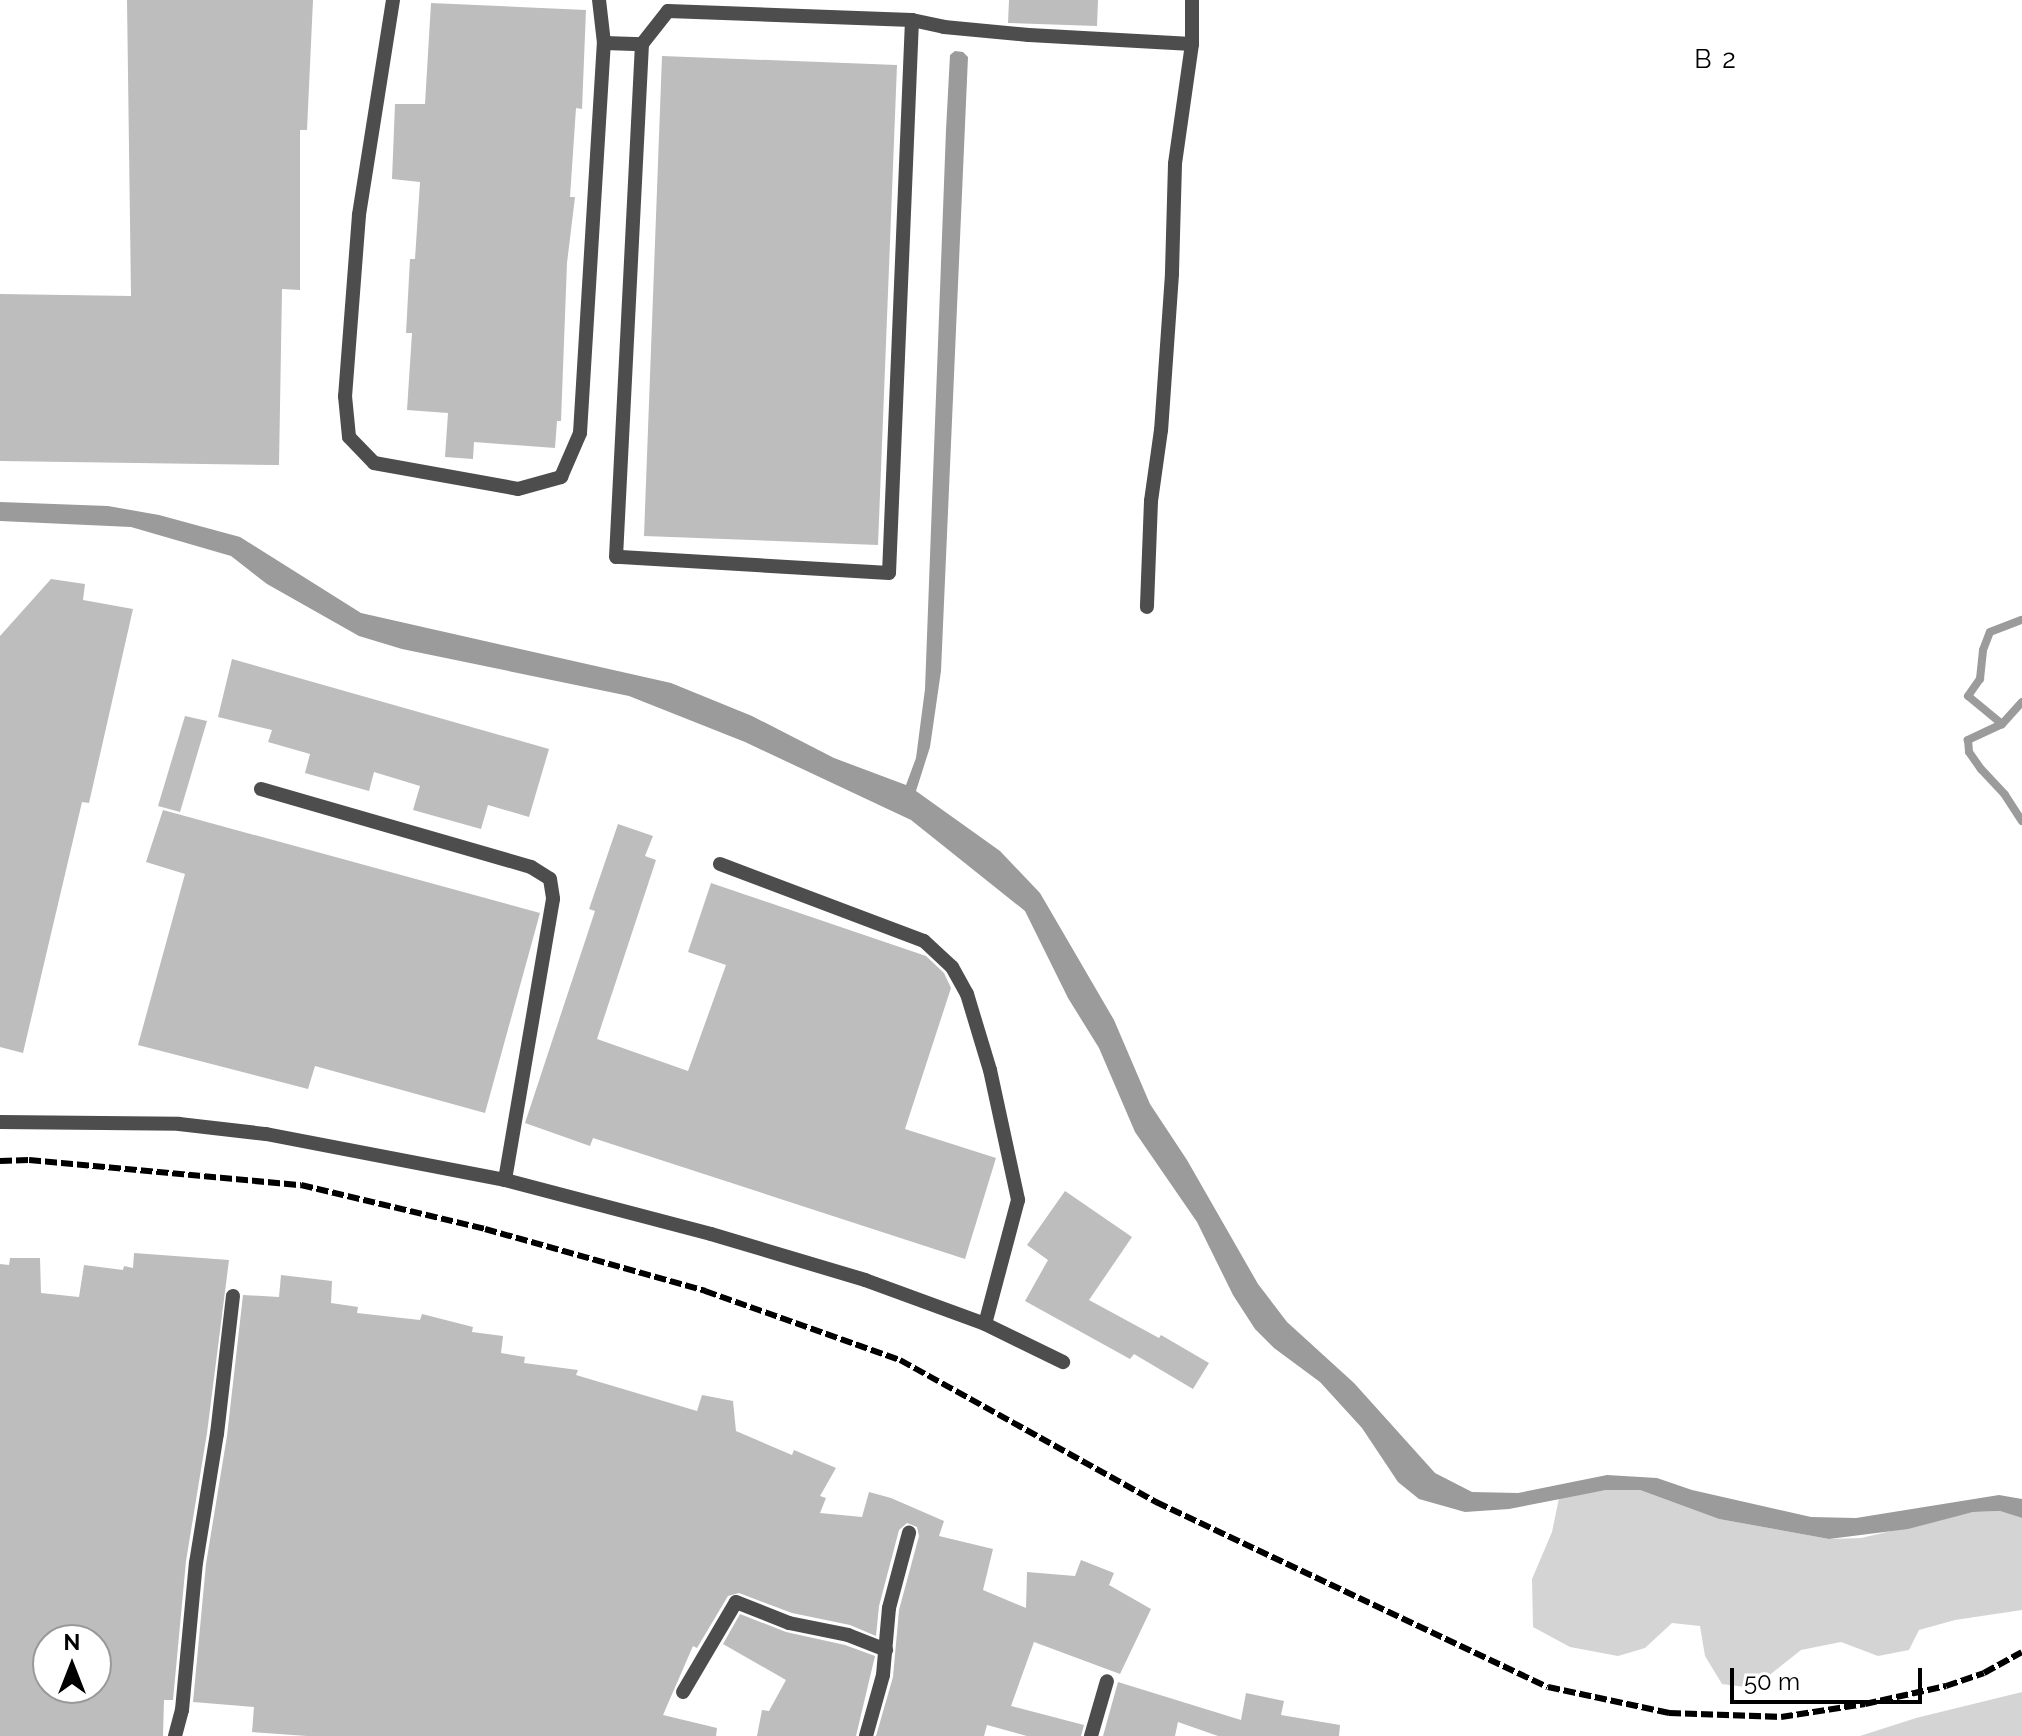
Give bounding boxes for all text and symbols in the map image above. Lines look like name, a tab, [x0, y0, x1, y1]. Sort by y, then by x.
district label: B 2	[1694, 44, 1738, 76]
north arrow	[32, 1624, 112, 1704]
text: N	[64, 1629, 80, 1655]
scale bar	[1734, 1652, 1926, 1702]
text: 50 m	[1744, 1667, 1800, 1696]

